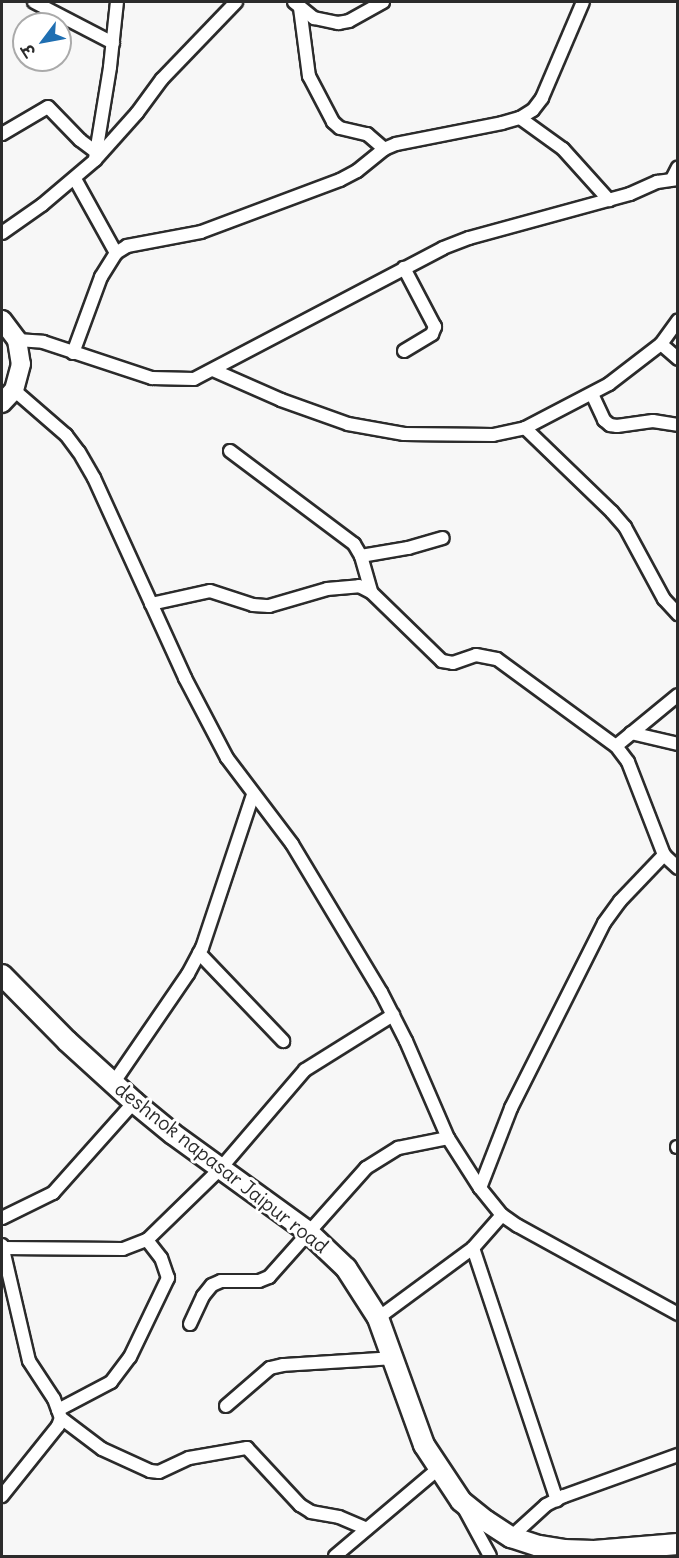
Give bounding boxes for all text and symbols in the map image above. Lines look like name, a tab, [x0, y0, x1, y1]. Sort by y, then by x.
north arrow	[12, 12, 72, 72]
text: उ	[17, 41, 40, 60]
street label: deshnok napasar Jaipur road	[110, 1076, 334, 1258]

